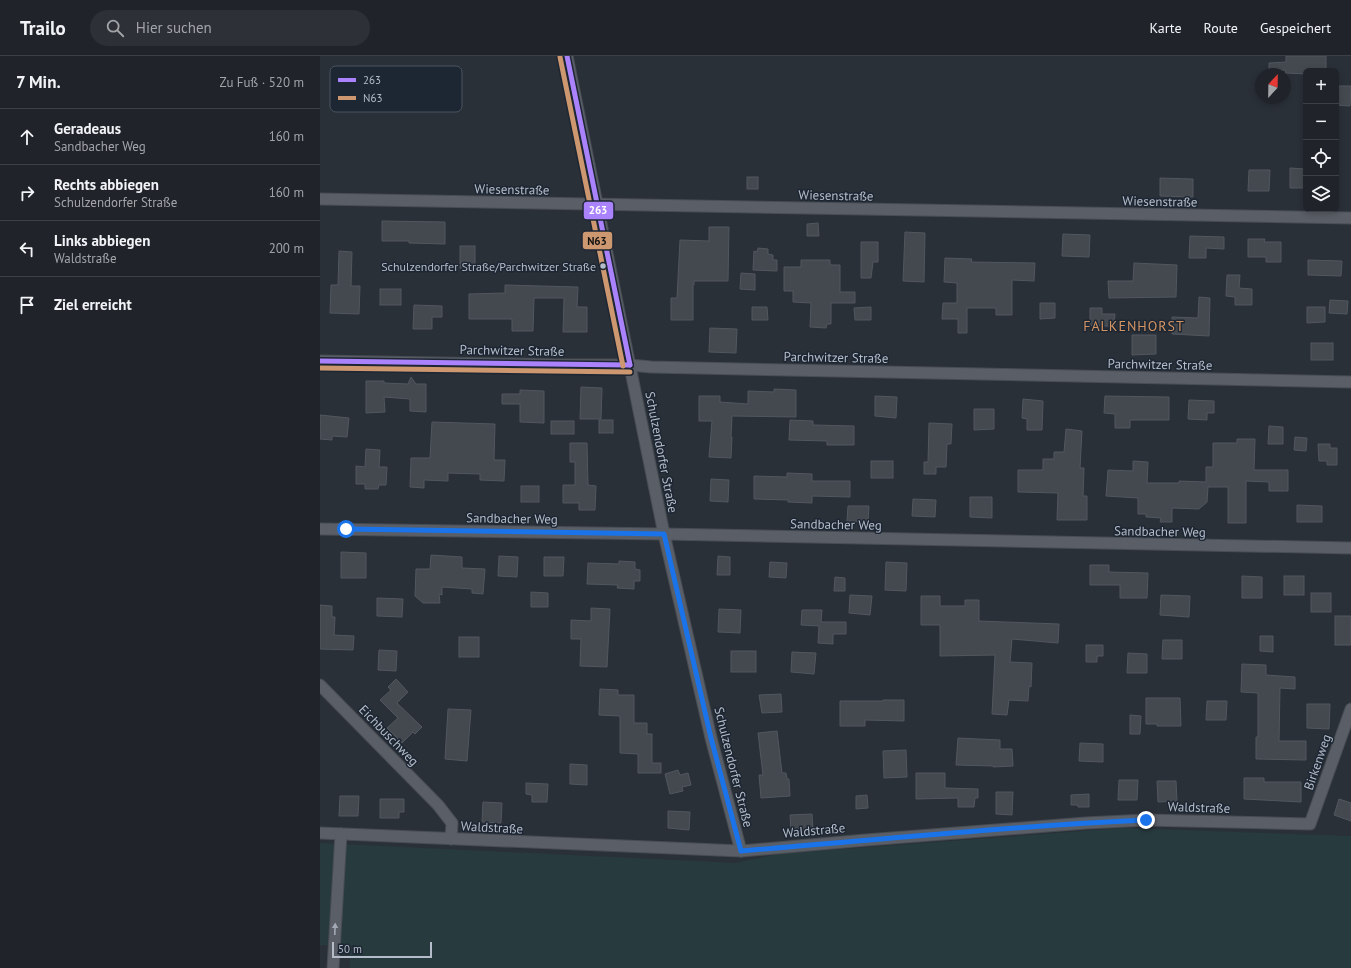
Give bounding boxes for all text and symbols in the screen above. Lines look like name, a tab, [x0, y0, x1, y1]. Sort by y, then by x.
search box	[90, 10, 370, 46]
text: Trailo	[20, 16, 66, 40]
icon: search	[104, 17, 126, 39]
text: Hier suchen	[136, 18, 212, 37]
text: Karte	[1150, 19, 1182, 37]
text: Route	[1204, 19, 1238, 37]
text: Gespeichert	[1260, 19, 1331, 37]
legend	[330, 66, 462, 112]
north arrow	[1255, 68, 1291, 104]
map controls	[1303, 68, 1339, 212]
button: +	[1303, 68, 1339, 104]
text: 7 Min.	[16, 71, 61, 93]
text: 263	[363, 73, 381, 87]
text: Zu Fuß · 520 m	[220, 74, 304, 91]
text: N63	[363, 91, 382, 105]
button: −	[1303, 104, 1339, 140]
text: Geradeaus	[54, 119, 121, 138]
icon: ahead	[16, 126, 38, 148]
text: 160 m	[269, 128, 304, 145]
text: Sandbacher Weg	[54, 138, 146, 155]
button: locate	[1303, 140, 1339, 176]
text: Rechts abbiegen	[54, 175, 159, 194]
button: layers	[1303, 176, 1339, 212]
street label: Wiesenstraße	[474, 180, 550, 199]
icon: right	[16, 182, 38, 204]
text: 160 m	[269, 184, 304, 201]
street label: Wiesenstraße	[798, 186, 874, 205]
street label: Wiesenstraße	[1122, 192, 1198, 211]
text: Schulzendorfer Straße	[54, 194, 177, 211]
line badge: 263	[583, 201, 614, 220]
text: 263	[589, 203, 607, 217]
text: Links abbiegen	[54, 231, 150, 250]
line badge: N63	[582, 231, 613, 250]
text: N63	[587, 234, 607, 248]
icon: left	[16, 238, 38, 260]
text: 200 m	[269, 240, 304, 257]
text: Waldstraße	[54, 250, 117, 267]
place label: Schulzendorfer Straße/Parchwitzer Straße	[381, 259, 596, 274]
marker: Schulzendorfer Straße/Parchwitzer Straße	[598, 261, 608, 271]
icon: arrive	[16, 294, 38, 316]
text: Ziel erreicht	[54, 295, 132, 314]
district label: FALKENHORST	[1083, 317, 1185, 335]
street label: Parchwitzer Straße	[460, 341, 564, 360]
street label: Parchwitzer Straße	[784, 348, 888, 367]
street label: Parchwitzer Straße	[1108, 355, 1212, 374]
street label: Schulzendorfer Straße	[641, 390, 682, 514]
street label: Sandbacher Weg	[466, 509, 558, 528]
street label: Sandbacher Weg	[790, 515, 882, 534]
route start	[337, 520, 355, 538]
street label: Sandbacher Weg	[1114, 522, 1206, 541]
street label: Eichbuschweg	[355, 701, 422, 770]
street label: Schulzendorfer Straße	[710, 705, 757, 829]
street label: Birkenweg	[1300, 732, 1335, 792]
street label: Waldstraße	[1167, 798, 1231, 817]
route end	[1137, 811, 1155, 829]
street label: Waldstraße	[460, 817, 524, 838]
street label: Waldstraße	[782, 819, 846, 842]
one-way arrow	[332, 922, 338, 935]
scale bar	[332, 940, 432, 959]
text: 50 m	[338, 942, 362, 956]

